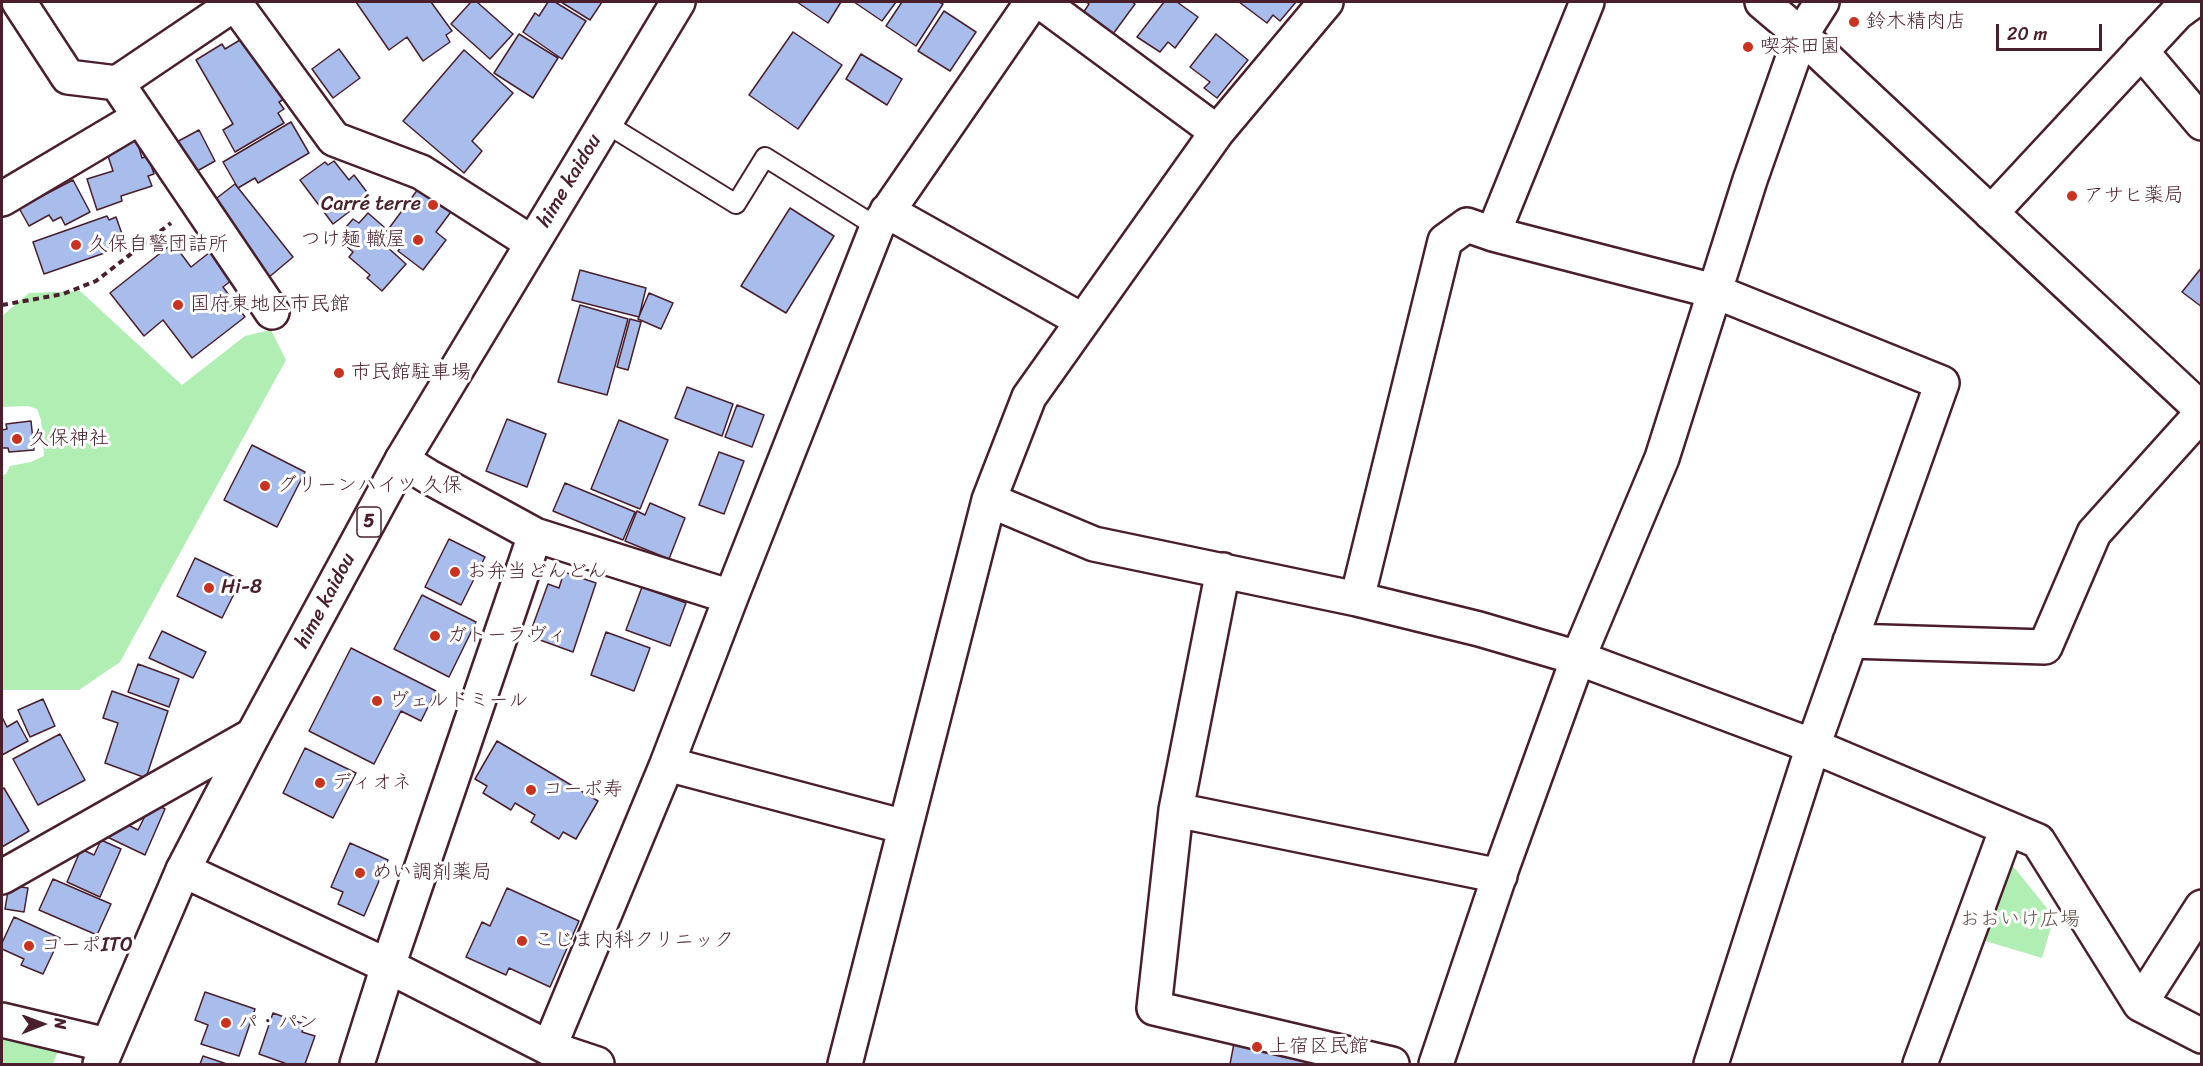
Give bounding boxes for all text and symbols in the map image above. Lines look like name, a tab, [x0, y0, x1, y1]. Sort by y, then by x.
place label: 鈴木精肉店	[1866, 10, 1966, 34]
scale bar	[1999, 12, 2106, 50]
marker: 鈴木精肉店	[1847, 15, 1861, 29]
text: 20 m	[2007, 18, 2047, 50]
place label: 喫茶田園	[1760, 35, 1840, 59]
marker: 喫茶田園	[1741, 40, 1755, 54]
street label: hime kaidou	[533, 130, 607, 232]
place label: アサヒ薬局	[2084, 184, 2184, 208]
marker: アサヒ薬局	[2065, 189, 2079, 203]
place label: Carré terre	[321, 193, 421, 217]
marker: Carré terre	[426, 198, 440, 212]
place label: つけ麺 轍屋	[301, 228, 406, 252]
place label: 久保自警団詰所	[88, 233, 228, 257]
marker: つけ麺 轍屋	[411, 233, 425, 247]
marker: 久保自警団詰所	[69, 238, 83, 252]
place label: 国府東地区市民館	[190, 293, 350, 317]
marker: 国府東地区市民館	[171, 298, 185, 312]
place label: 市民館駐車場	[351, 361, 471, 385]
marker: 市民館駐車場	[332, 366, 346, 380]
place label: 久保神社	[29, 427, 109, 451]
marker: 久保神社	[10, 432, 24, 446]
place label: グリーンハイツ 久保	[277, 474, 462, 498]
marker: グリーンハイツ 久保	[258, 479, 272, 493]
road number: 5	[357, 507, 381, 537]
street label: hime kaidou	[291, 549, 361, 653]
place label: お弁当どんどん	[467, 560, 607, 584]
marker: お弁当どんどん	[448, 565, 462, 579]
place label: Hi-8	[221, 576, 262, 600]
marker: Hi-8	[202, 581, 216, 595]
place label: ガトーラヴィ	[447, 624, 567, 648]
marker: ガトーラヴィ	[428, 629, 442, 643]
place label: ヴェルドミール	[389, 689, 529, 713]
marker: ヴェルドミール	[370, 694, 384, 708]
place label: ディオネ	[332, 771, 412, 795]
marker: ディオネ	[313, 776, 327, 790]
place label: コーポ寿	[543, 778, 623, 802]
marker: コーポ寿	[524, 783, 538, 797]
place label: めい調剤薬局	[372, 861, 492, 885]
marker: めい調剤薬局	[353, 866, 367, 880]
park label: おおいけ広場	[1960, 908, 2080, 932]
place label: こじま内科クリニック	[534, 929, 734, 953]
place label: コーポITO	[41, 934, 133, 958]
marker: こじま内科クリニック	[515, 934, 529, 948]
marker: コーポITO	[22, 939, 36, 953]
north arrow	[12, 994, 72, 1054]
place label: パ・パン	[238, 1011, 318, 1035]
marker: パ・パン	[219, 1016, 233, 1030]
text: N	[46, 1018, 75, 1029]
place label: 上宿区民館	[1269, 1035, 1369, 1059]
marker: 上宿区民館	[1250, 1040, 1264, 1054]

